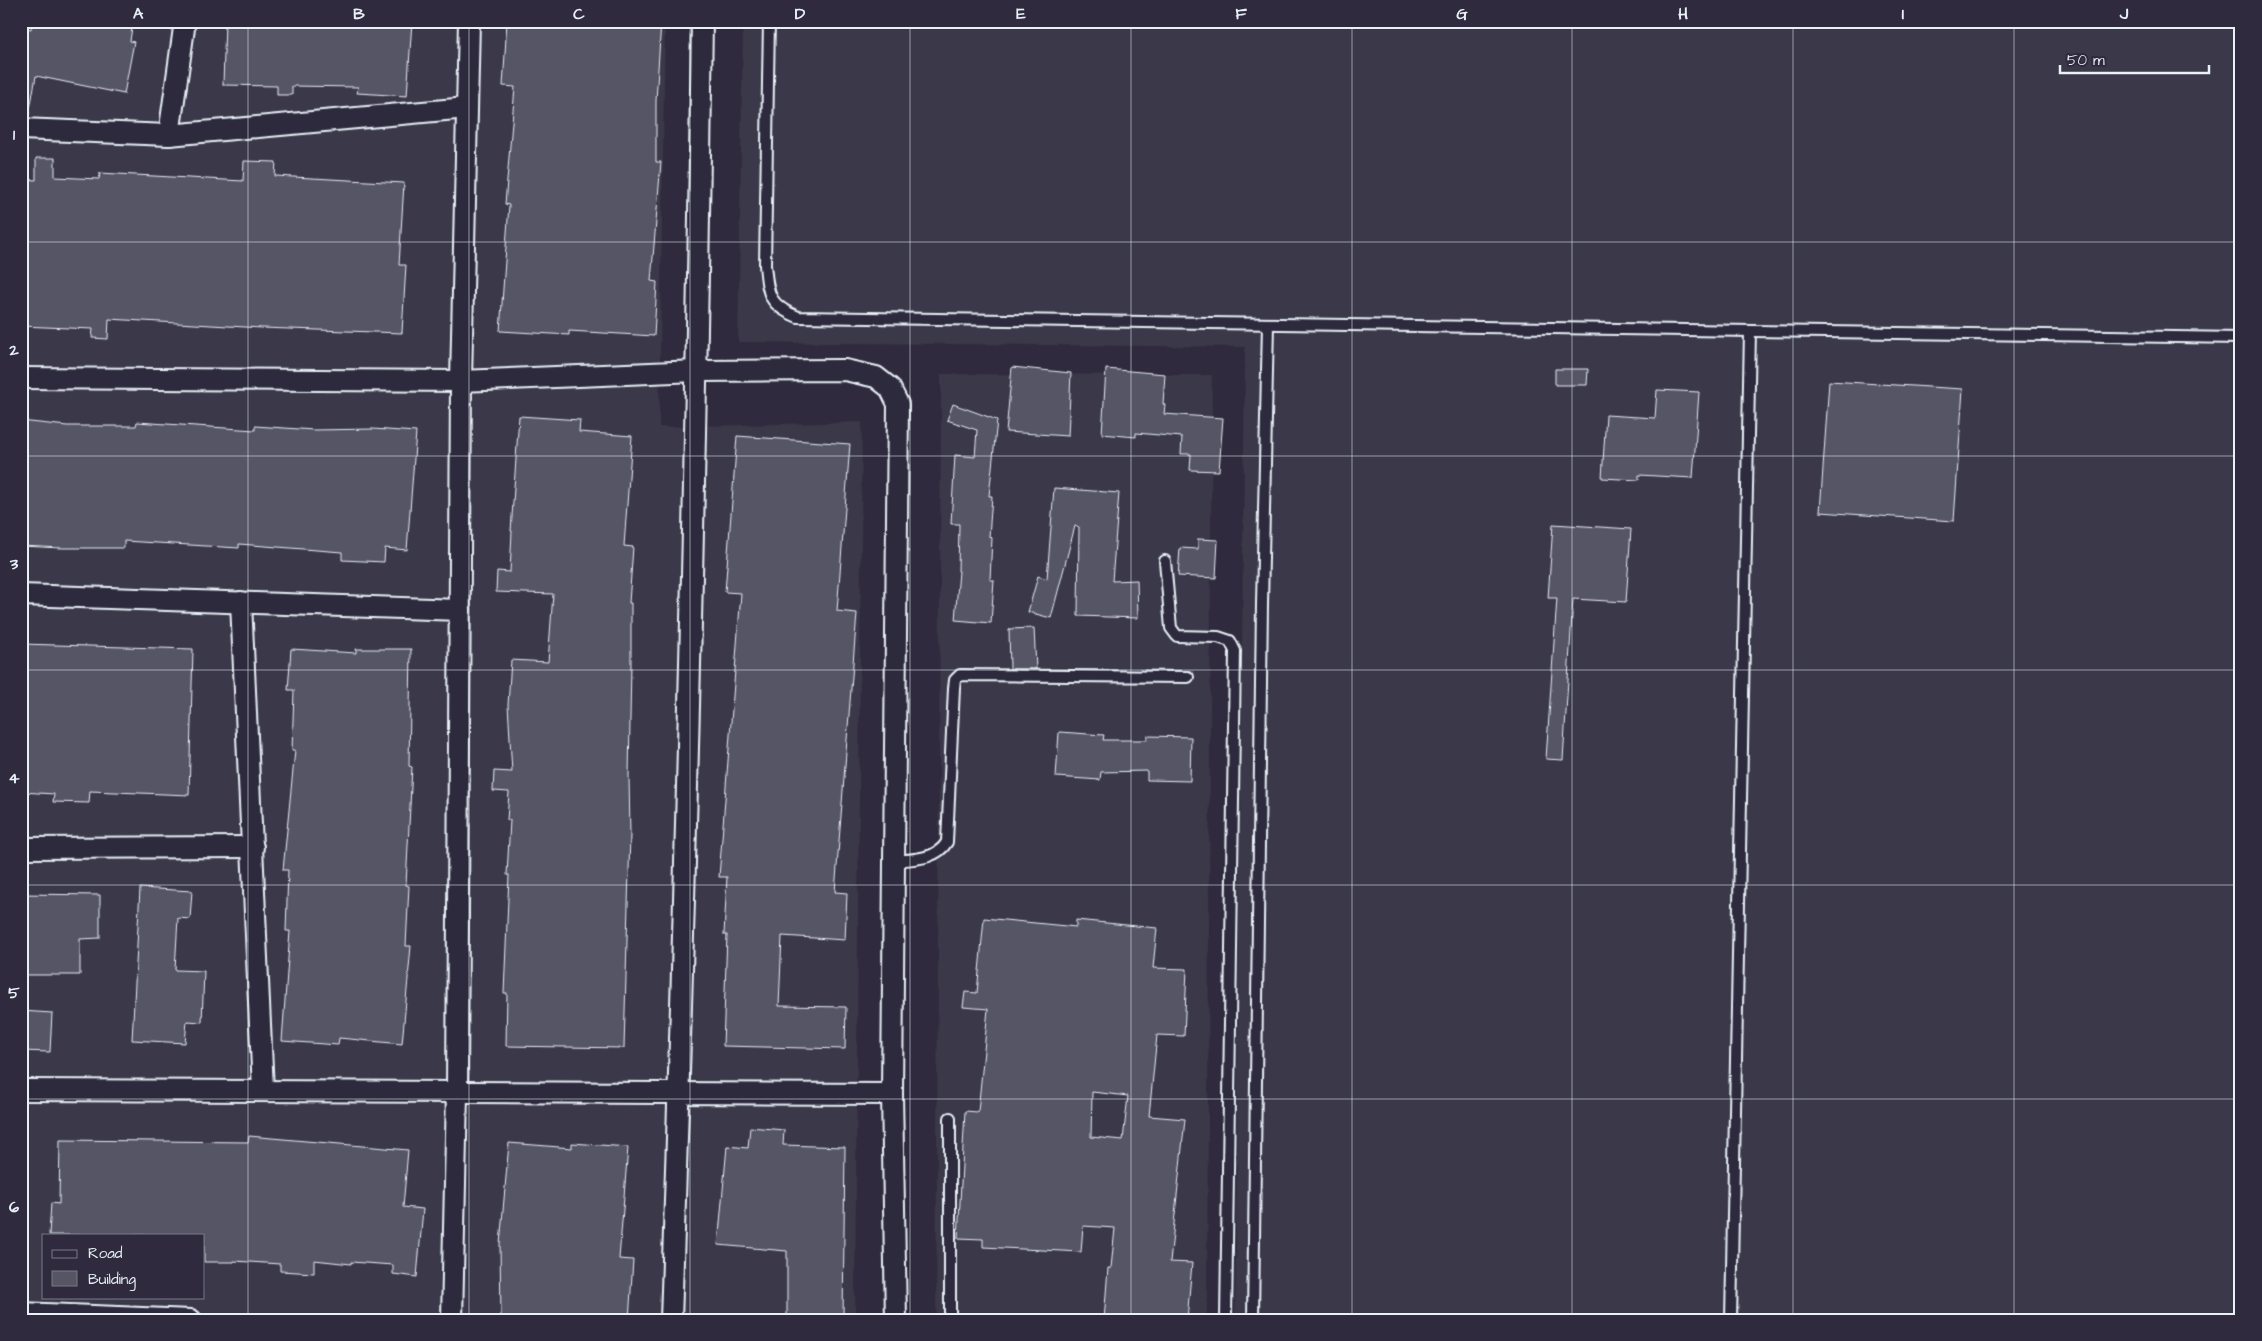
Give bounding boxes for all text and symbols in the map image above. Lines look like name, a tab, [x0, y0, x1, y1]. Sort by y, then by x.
text: A	[133, 3, 144, 25]
text: B	[353, 3, 365, 25]
text: C	[573, 3, 585, 25]
text: D	[795, 3, 806, 25]
text: E	[1016, 3, 1026, 25]
text: F	[1235, 3, 1247, 25]
text: G	[1456, 3, 1468, 25]
text: H	[1678, 3, 1688, 25]
text: I	[1902, 3, 1904, 25]
text: J	[2119, 3, 2129, 25]
scale bar	[2060, 42, 2208, 74]
text: 50 m	[2067, 50, 2105, 71]
text: 1	[13, 124, 16, 146]
text: 2	[8, 339, 19, 361]
text: 3	[9, 553, 19, 575]
text: 4	[9, 767, 20, 789]
text: 5	[8, 982, 20, 1004]
text: 6	[9, 1196, 19, 1218]
legend	[42, 1234, 205, 1298]
text: Road	[88, 1243, 123, 1264]
text: Building	[88, 1269, 136, 1291]

